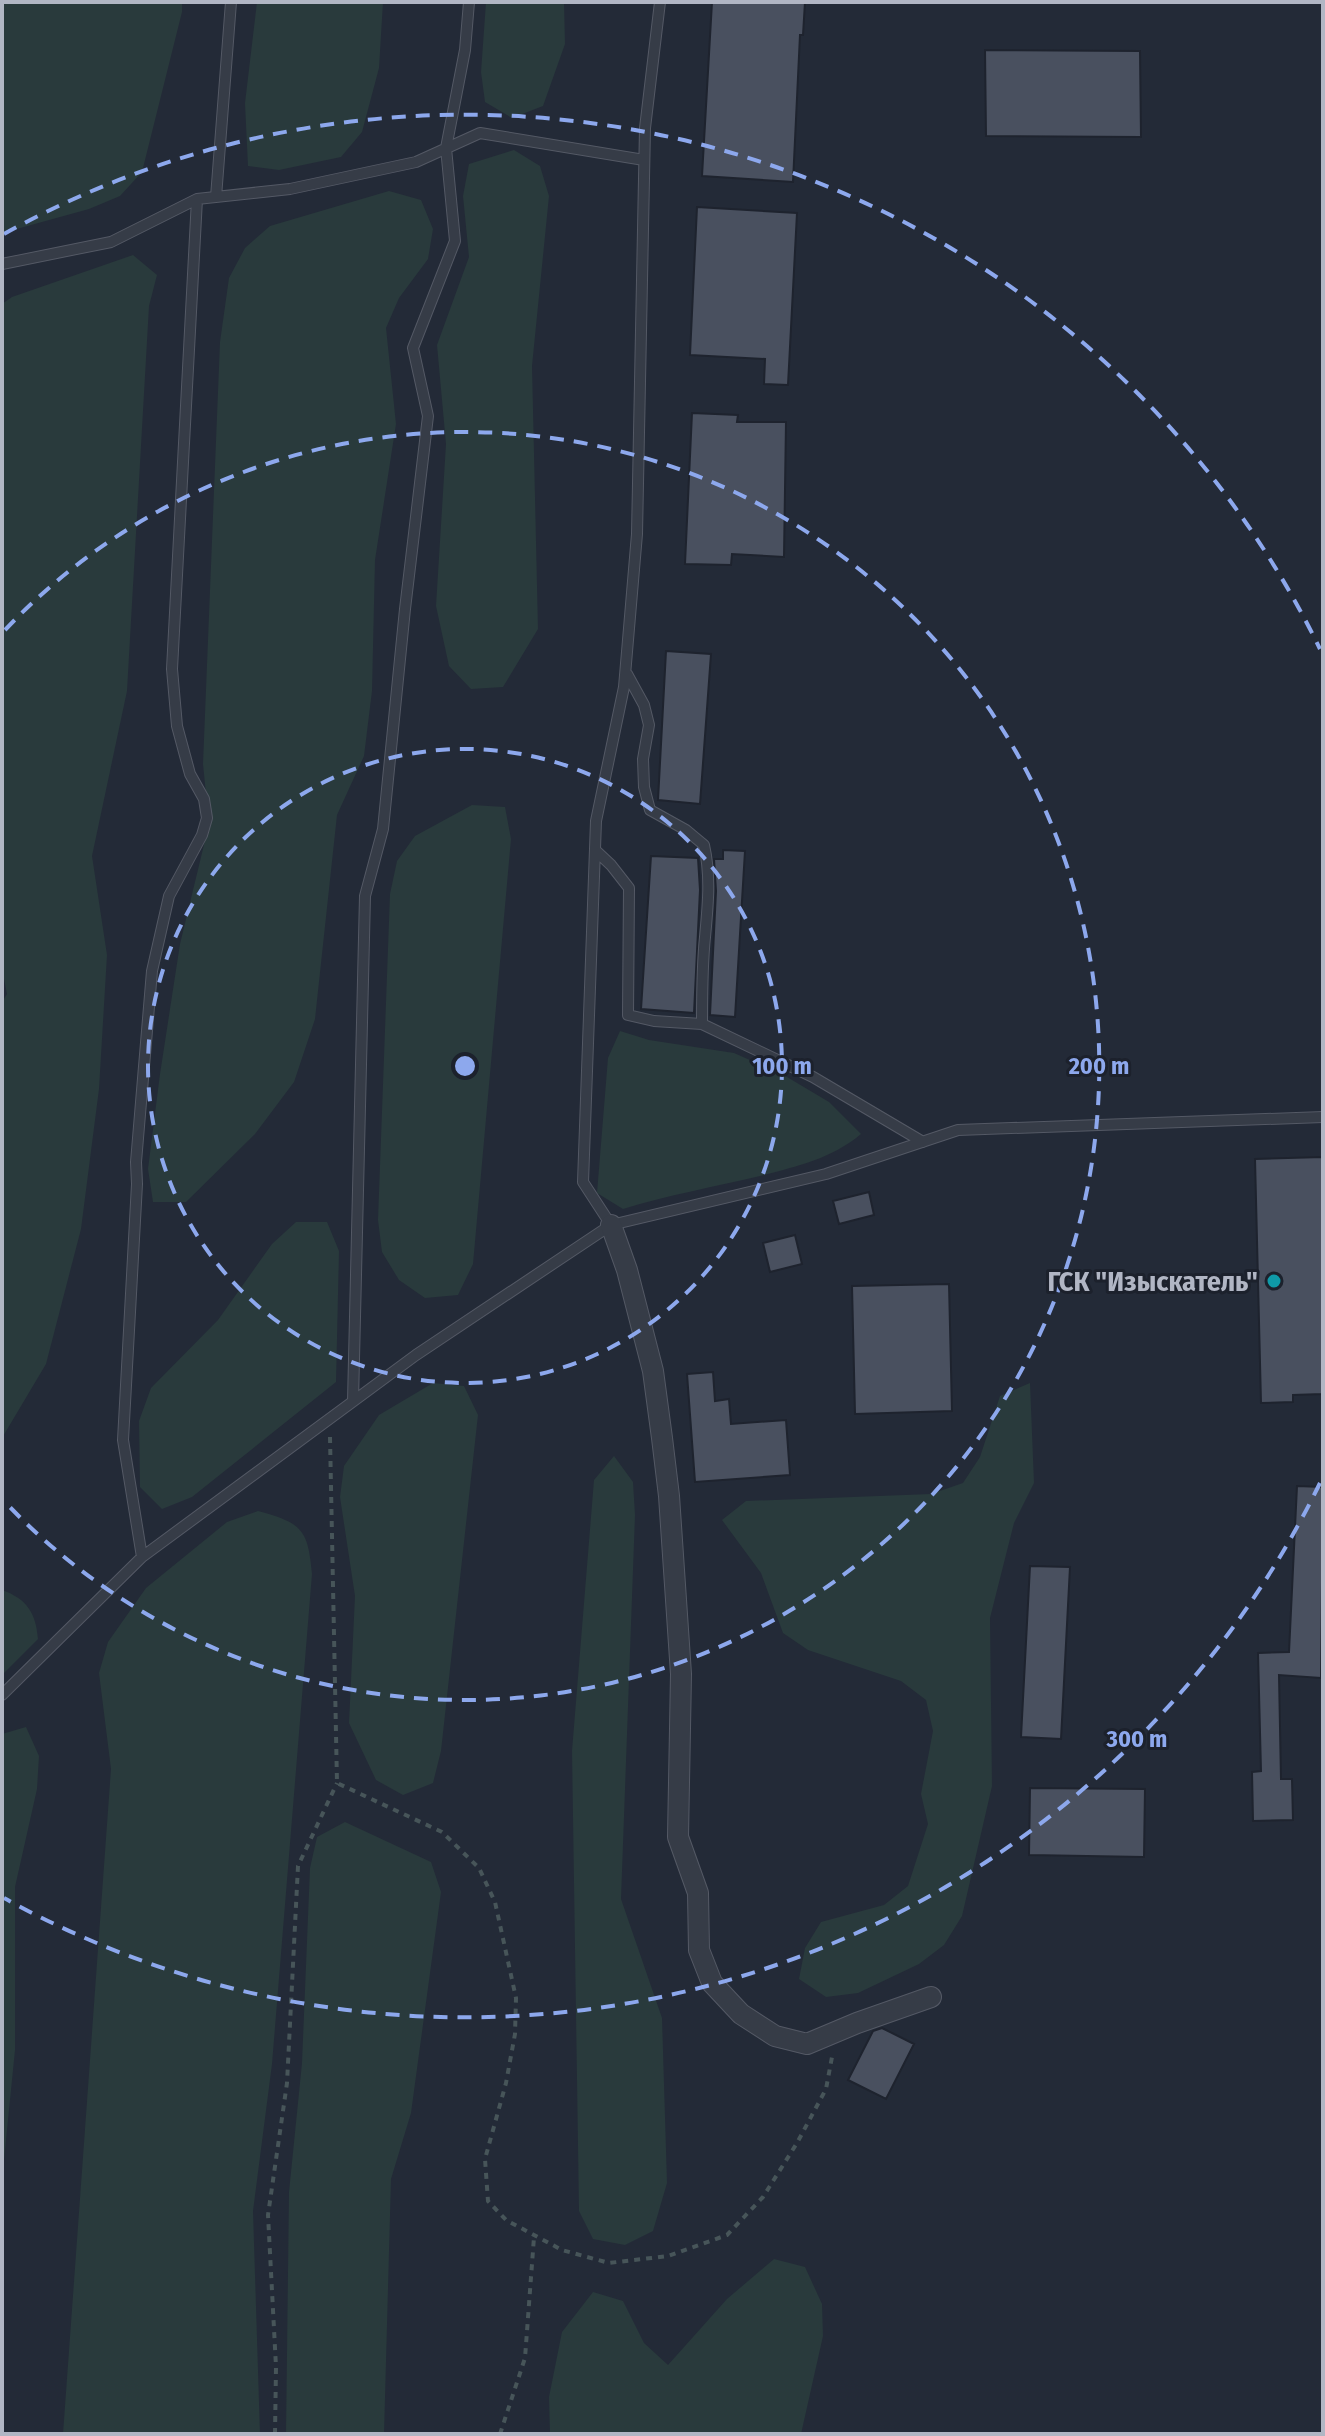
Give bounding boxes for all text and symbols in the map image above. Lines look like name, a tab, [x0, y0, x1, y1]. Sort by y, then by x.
centre of rings	[451, 1052, 479, 1080]
text: 100 m	[752, 1052, 812, 1080]
text: 200 m	[1068, 1052, 1129, 1080]
place label: ГСК "Изыскатель"	[1047, 1265, 1258, 1298]
marker: ГСК "Изыскатель"	[1265, 1272, 1283, 1290]
text: 300 m	[1106, 1725, 1167, 1753]

